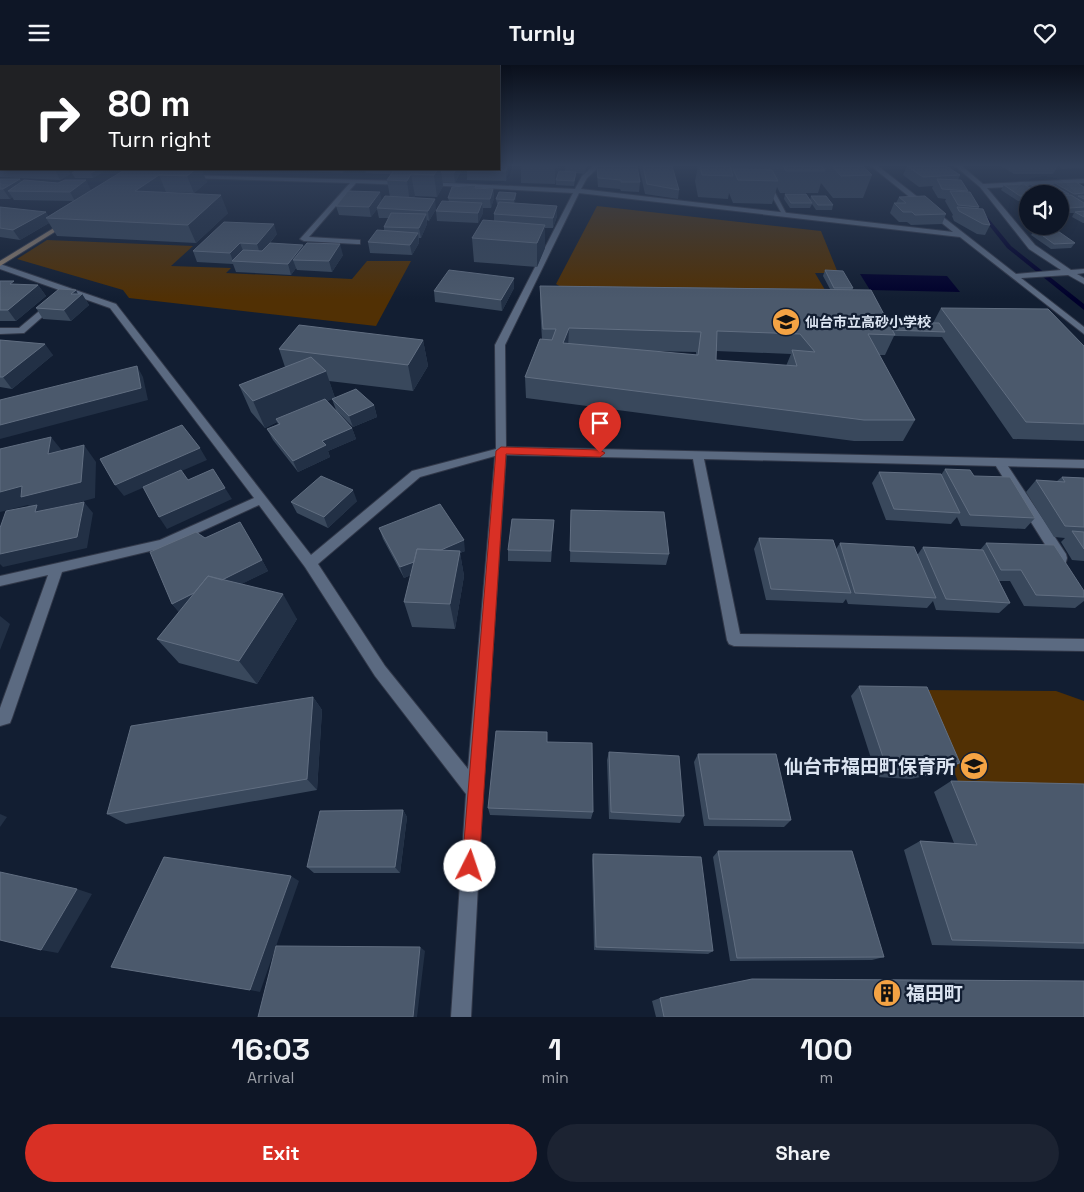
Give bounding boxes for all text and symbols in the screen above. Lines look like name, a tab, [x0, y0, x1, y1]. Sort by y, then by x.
icon: menu	[25, 19, 53, 47]
text: Turnly	[509, 19, 575, 47]
icon: heart	[1031, 19, 1059, 47]
text: 80 m	[108, 82, 190, 126]
icon: right	[25, 85, 90, 150]
text: Turn right	[108, 125, 211, 153]
map controls	[1019, 185, 1069, 235]
button: sound	[1019, 185, 1069, 235]
school or university icon: 仙台市立高砂小学校	[771, 307, 801, 337]
place label: 仙台市立高砂小学校	[805, 313, 931, 331]
pin	[579, 402, 621, 453]
icon: arrive	[586, 409, 614, 437]
school or university icon: 仙台市福田町保育所	[959, 751, 989, 781]
place label: 仙台市福田町保育所	[784, 754, 955, 779]
position arrow	[443, 839, 495, 891]
building icon: 福田町	[872, 978, 902, 1008]
place label: 福田町	[906, 981, 963, 1006]
text: 16:03	[231, 1030, 310, 1069]
text: 1	[548, 1030, 562, 1069]
text: 100	[800, 1030, 853, 1069]
text: Arrival	[247, 1067, 294, 1088]
text: min	[541, 1067, 569, 1088]
text: m	[820, 1067, 833, 1088]
button: Exit	[25, 1124, 537, 1182]
button: Share	[547, 1124, 1059, 1182]

